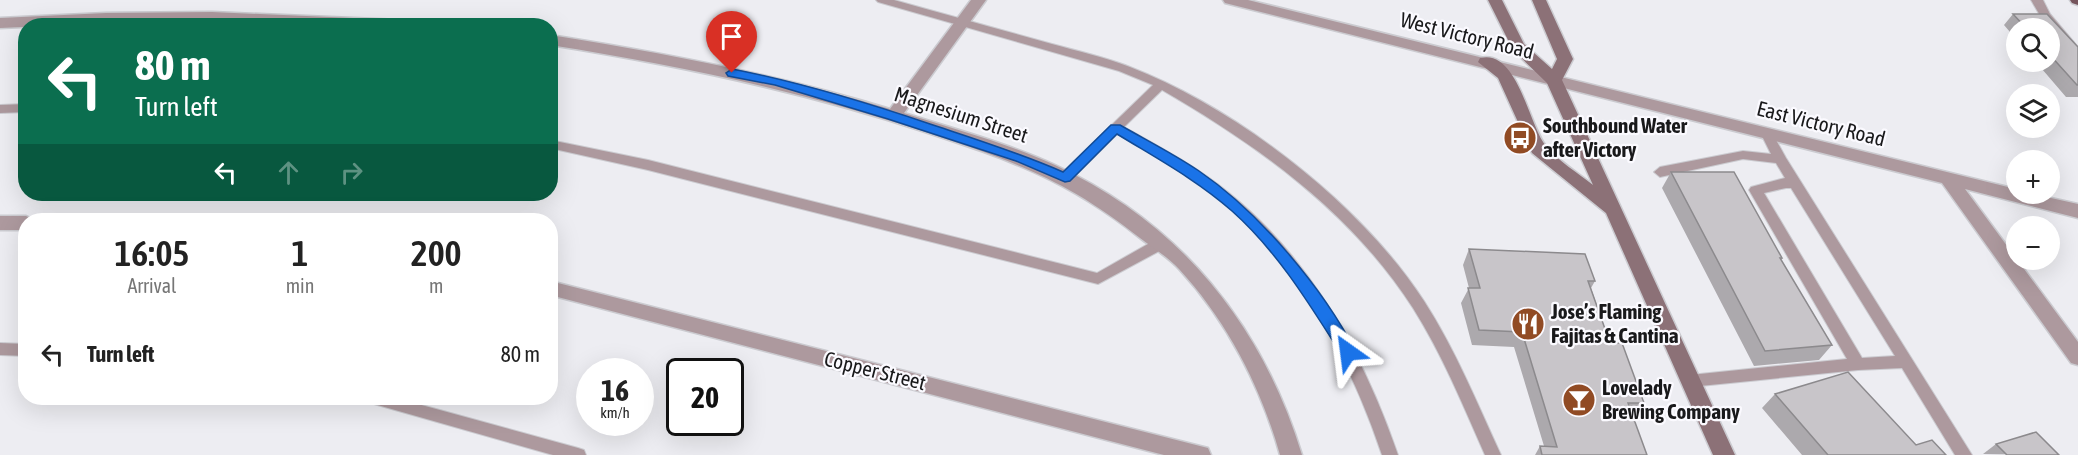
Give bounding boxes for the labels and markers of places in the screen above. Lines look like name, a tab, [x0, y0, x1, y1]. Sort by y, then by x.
pin	[706, 11, 757, 73]
place label: Southbound Water after Victory	[1543, 113, 1688, 161]
bus stop icon: Southbound Water after Victory	[1502, 120, 1538, 156]
place label: Jose’s Flaming Fajitas & Cantina	[1550, 299, 1679, 347]
restaurant icon: Jose’s Flaming Fajitas & Cantina	[1510, 306, 1546, 342]
place label: Lovelady Brewing Company	[1602, 375, 1740, 423]
bar icon: Lovelady Brewing Company	[1561, 382, 1597, 418]

